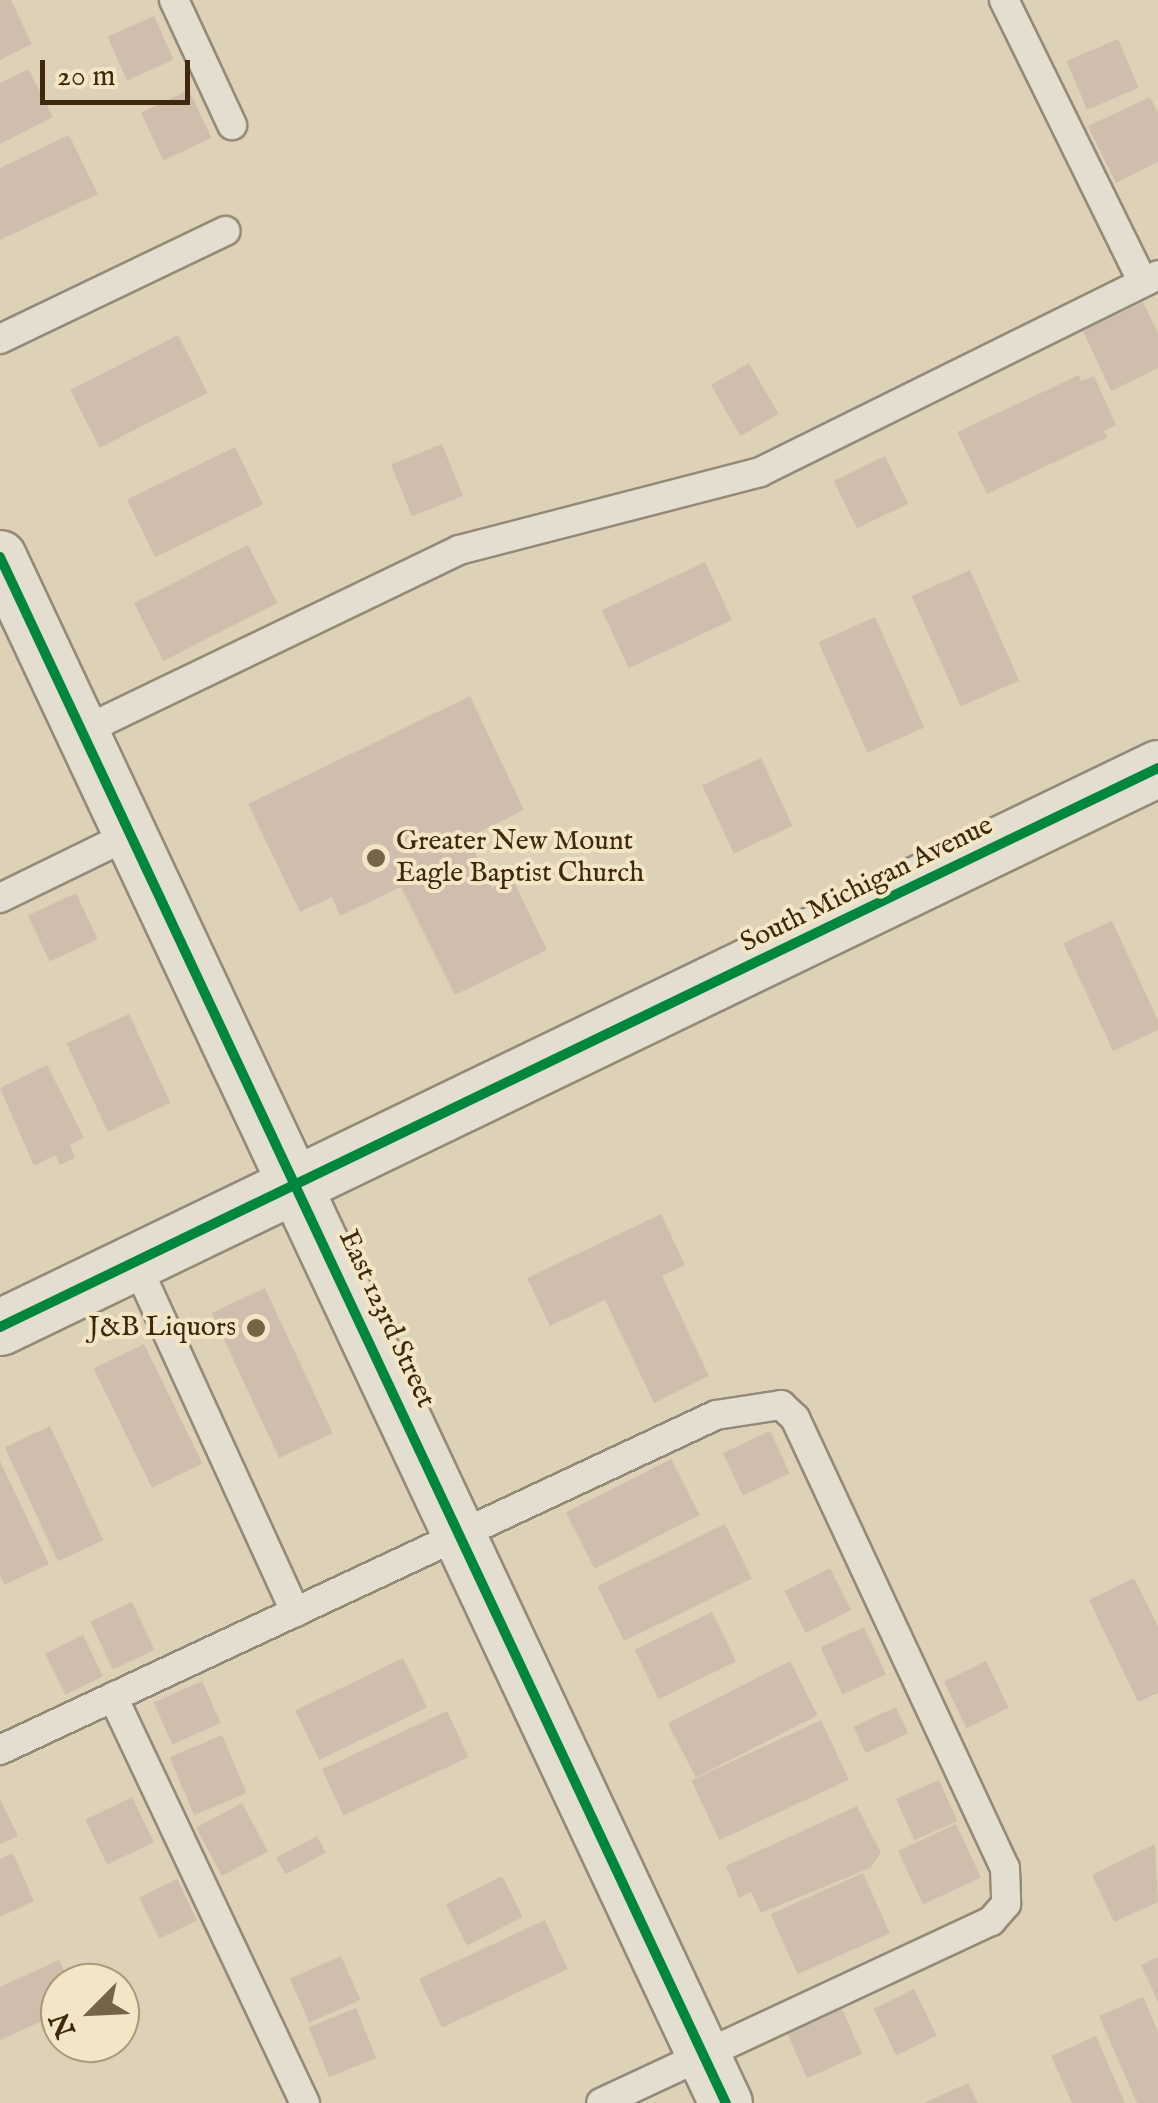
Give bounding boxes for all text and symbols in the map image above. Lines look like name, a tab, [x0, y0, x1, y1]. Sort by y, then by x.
scale bar	[45, 40, 195, 102]
text: 20 m	[57, 58, 116, 96]
street label: South Michigan Avenue	[735, 809, 999, 961]
place label: Greater New Mount Eagle Baptist Church	[396, 825, 644, 891]
marker: Greater New Mount Eagle Baptist Church	[365, 847, 387, 869]
street label: East 123rd Street	[330, 1225, 442, 1413]
place label: J&B Liquors	[88, 1311, 236, 1345]
marker: J&B Liquors	[245, 1317, 267, 1339]
north arrow	[40, 1963, 140, 2063]
text: N	[43, 2006, 85, 2043]

